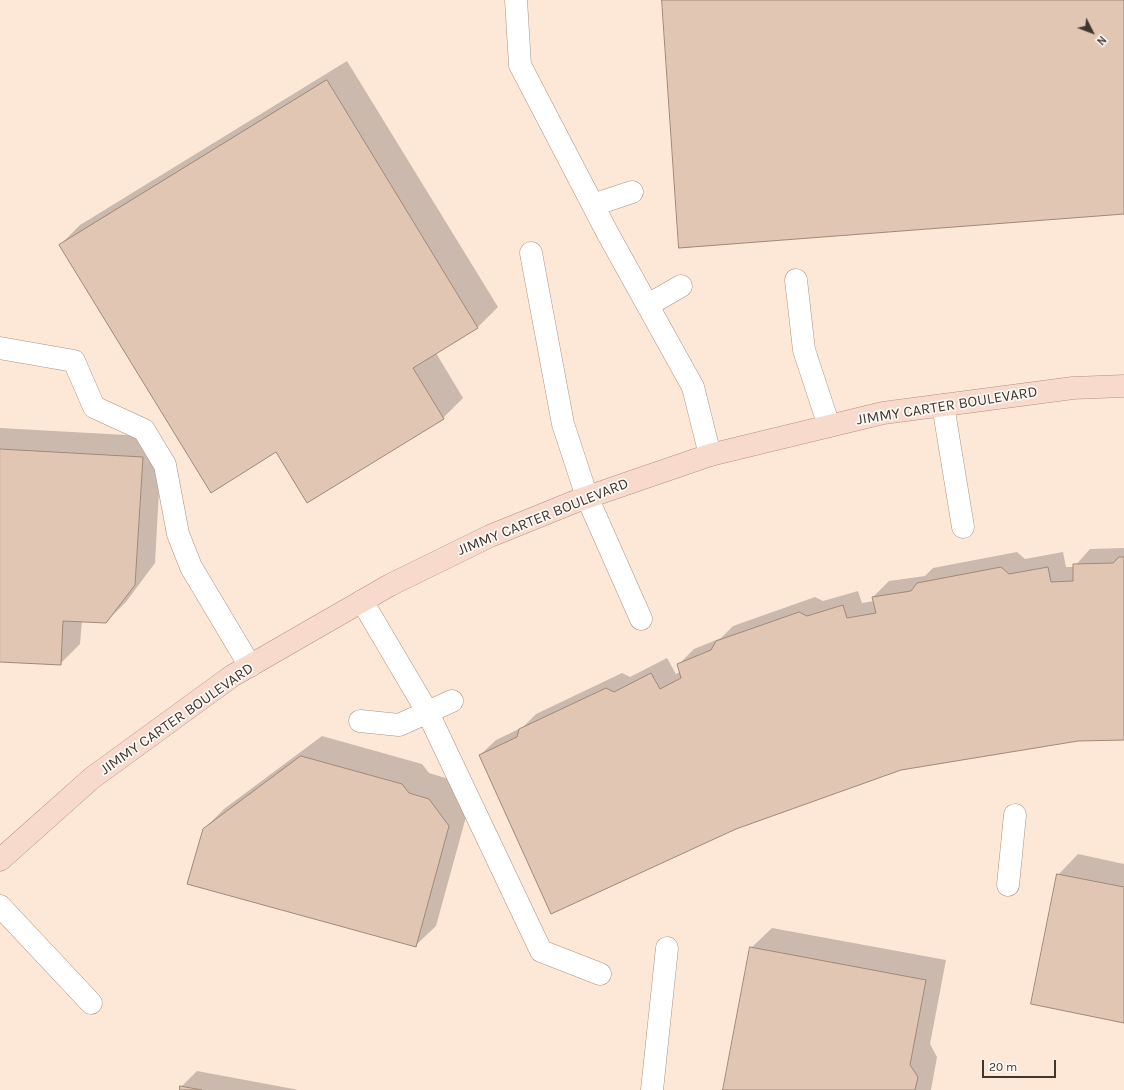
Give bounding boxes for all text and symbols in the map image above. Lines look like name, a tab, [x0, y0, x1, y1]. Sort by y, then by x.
north arrow	[1072, 12, 1112, 52]
text: N	[1094, 33, 1109, 48]
street label: JIMMY CARTER BOULEVARD	[855, 383, 1039, 429]
street label: JIMMY CARTER BOULEVARD	[455, 474, 631, 560]
street label: JIMMY CARTER BOULEVARD	[97, 659, 257, 779]
scale bar	[984, 1052, 1058, 1078]
text: 20 m	[989, 1060, 1017, 1074]

